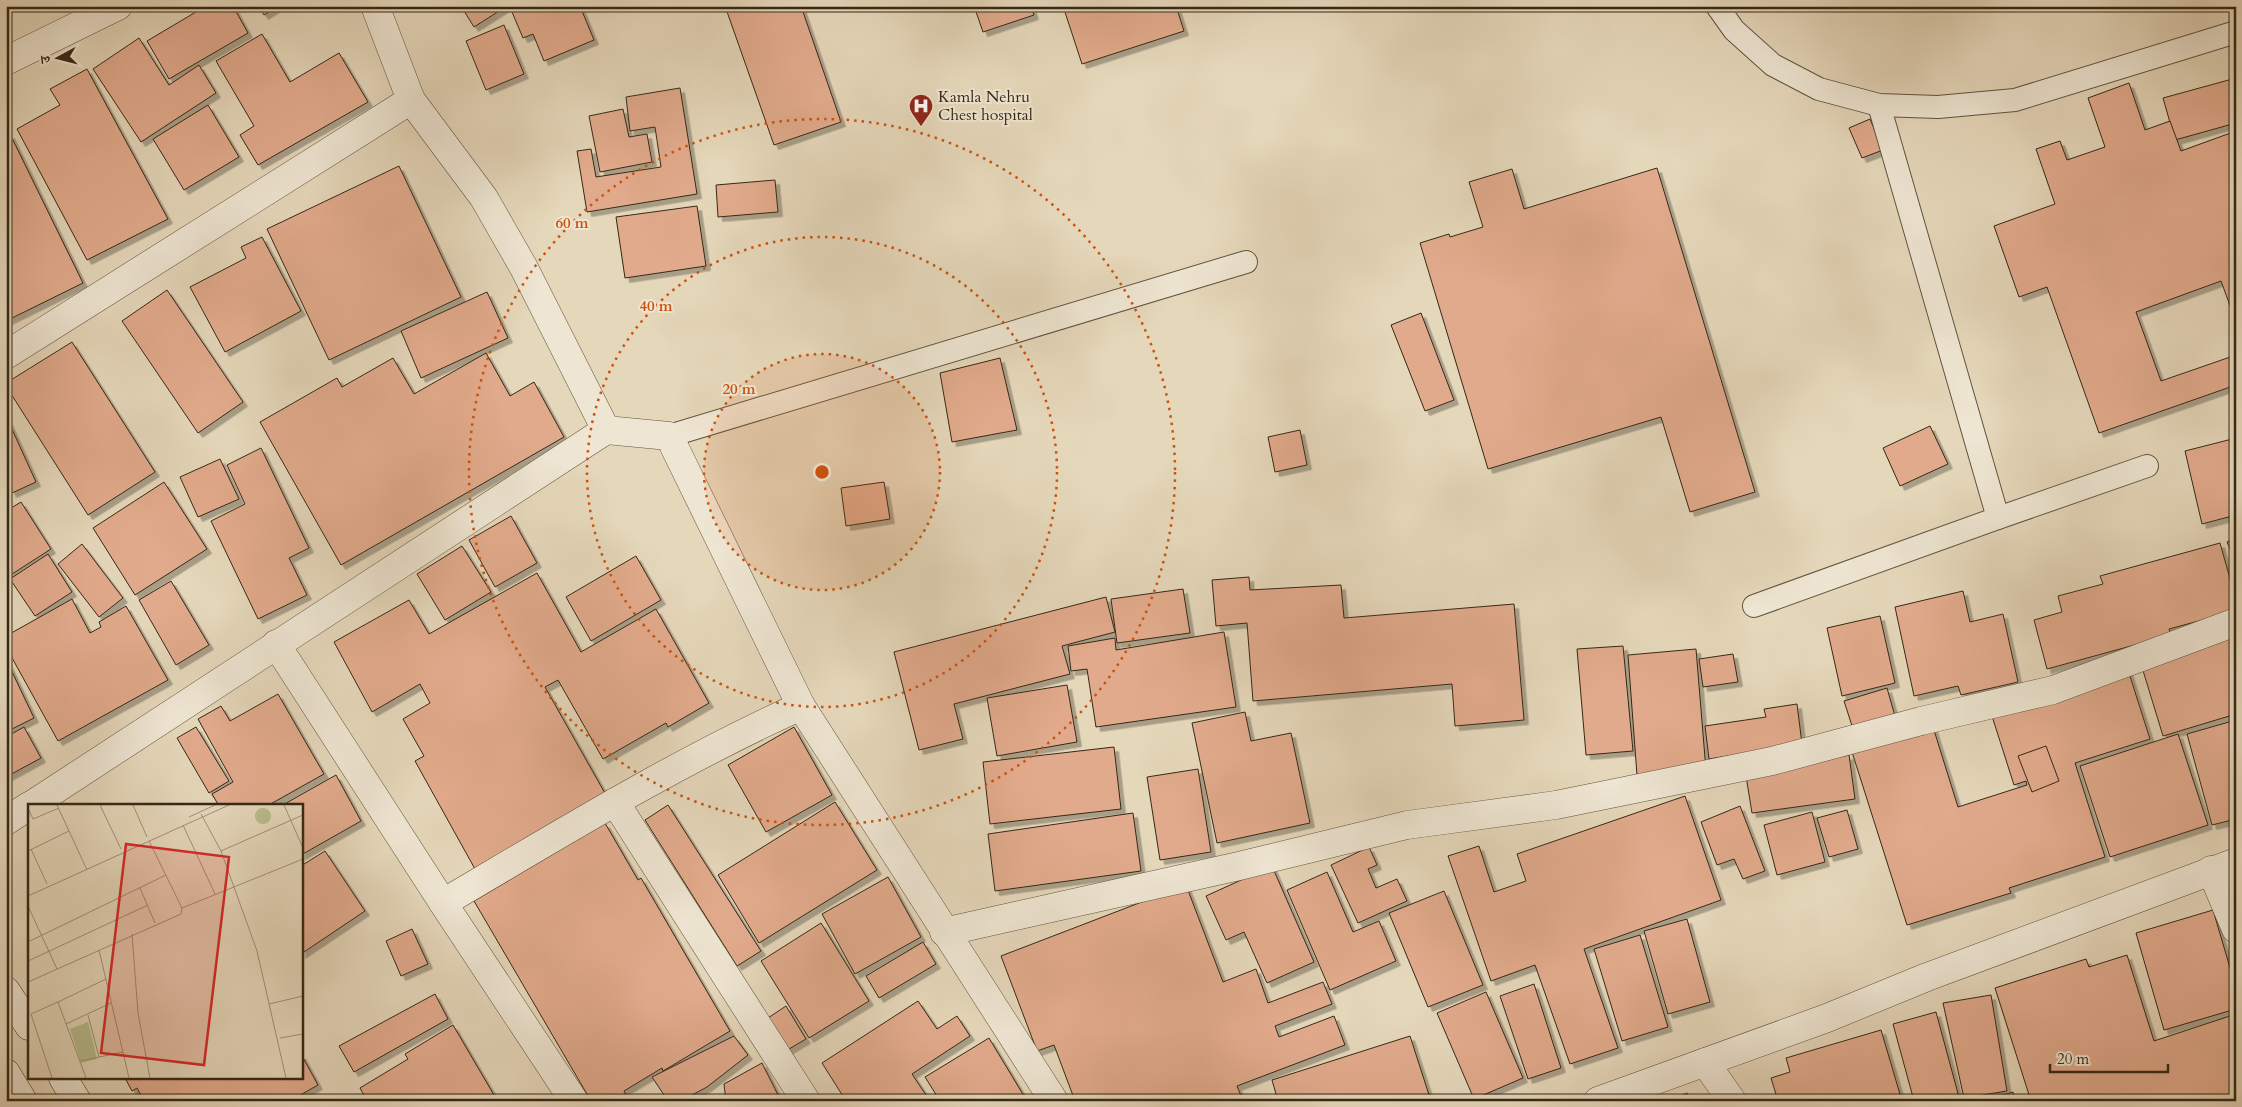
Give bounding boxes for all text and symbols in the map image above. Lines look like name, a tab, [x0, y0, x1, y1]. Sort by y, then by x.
north arrow	[32, 32, 82, 82]
text: उ	[36, 54, 56, 65]
place label: Kamla Nehru Chest hospital	[938, 86, 1033, 126]
hospital icon: Kamla Nehru Chest hospital	[908, 93, 934, 127]
text: 60 m	[555, 213, 589, 233]
text: 40 m	[639, 296, 673, 316]
text: 20 m	[722, 379, 756, 399]
centre of rings	[813, 463, 831, 481]
inset map	[28, 804, 302, 1080]
scale bar	[2050, 1042, 2167, 1074]
text: 20 m	[2057, 1049, 2089, 1069]

